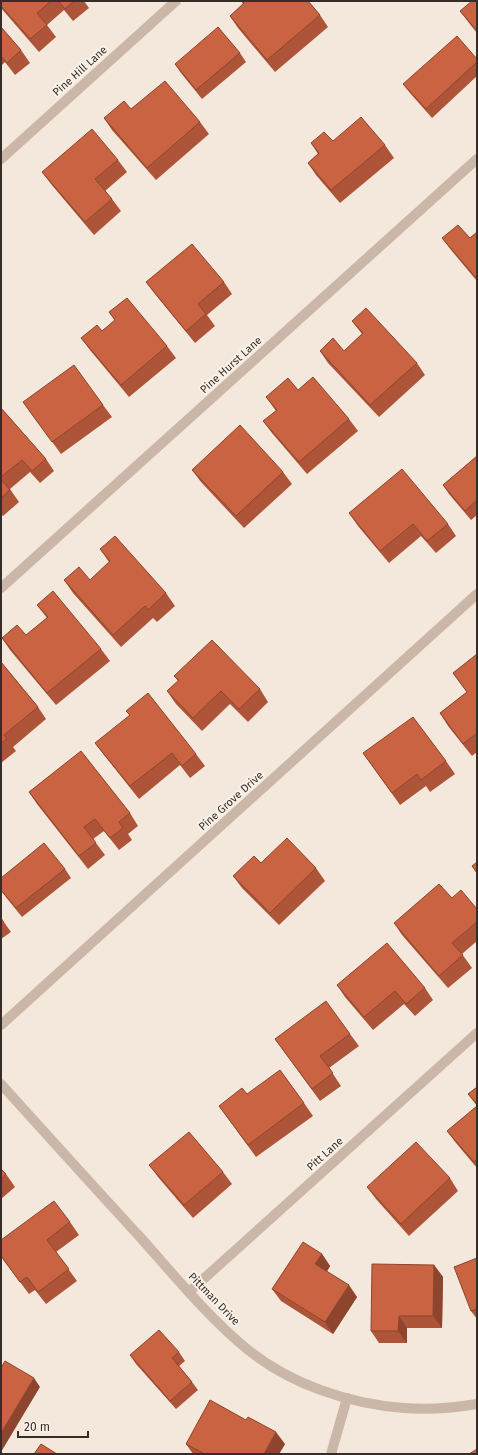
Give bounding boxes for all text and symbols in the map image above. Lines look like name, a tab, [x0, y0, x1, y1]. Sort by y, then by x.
street label: Pine Hill Lane	[50, 43, 110, 99]
street label: Pine Hurst Lane	[197, 334, 265, 396]
street label: Pine Grove Drive	[196, 769, 266, 833]
street label: Pitt Lane	[304, 1134, 346, 1174]
street label: Pittman Drive	[186, 1270, 242, 1328]
scale bar	[18, 1413, 88, 1439]
text: 20 m	[24, 1420, 50, 1434]

